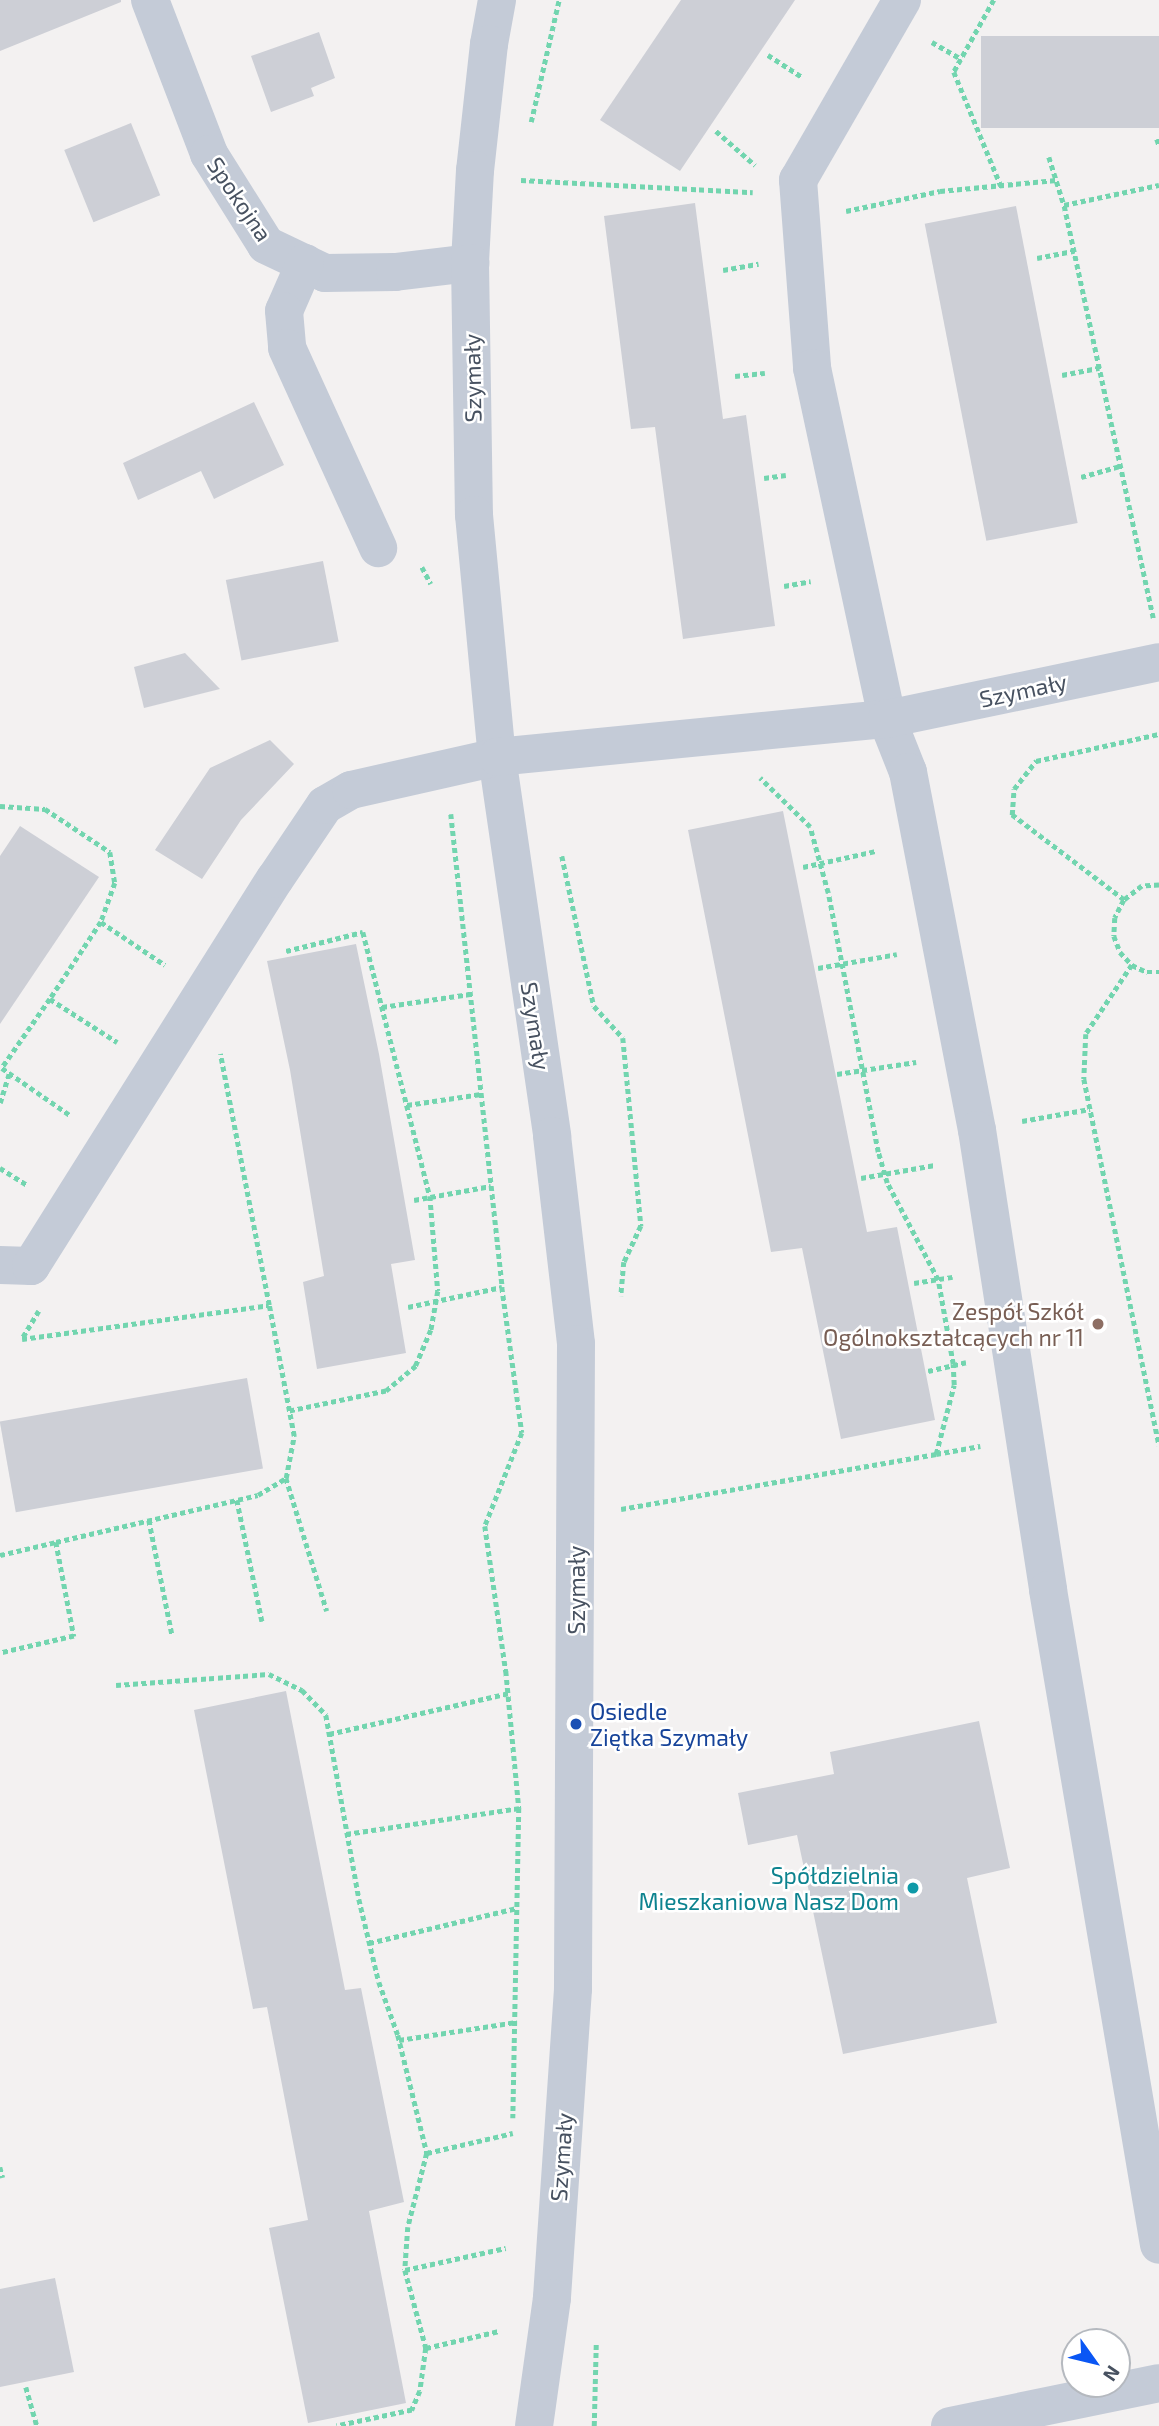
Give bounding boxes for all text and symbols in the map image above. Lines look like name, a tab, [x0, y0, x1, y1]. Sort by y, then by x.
street label: Spokojna	[202, 152, 278, 246]
street label: Szymały	[457, 333, 487, 423]
street label: Szymały	[977, 667, 1069, 713]
street label: Szymały	[515, 980, 557, 1072]
place label: Zespół Szkół Ogólnokształcących nr 11	[823, 1297, 1084, 1351]
marker: Zespół Szkół Ogólnokształcących nr 11	[1090, 1316, 1106, 1332]
street label: Szymały	[562, 1546, 590, 1634]
place label: Osiedle Ziętka Szymały	[590, 1697, 748, 1751]
marker: Osiedle Ziętka Szymały	[568, 1716, 584, 1732]
place label: Spółdzielnia Mieszkaniowa Nasz Dom	[638, 1861, 899, 1915]
marker: Spółdzielnia Mieszkaniowa Nasz Dom	[905, 1880, 921, 1896]
street label: Szymały	[544, 2112, 578, 2202]
north arrow	[1061, 2328, 1131, 2398]
text: N	[1099, 2362, 1126, 2386]

